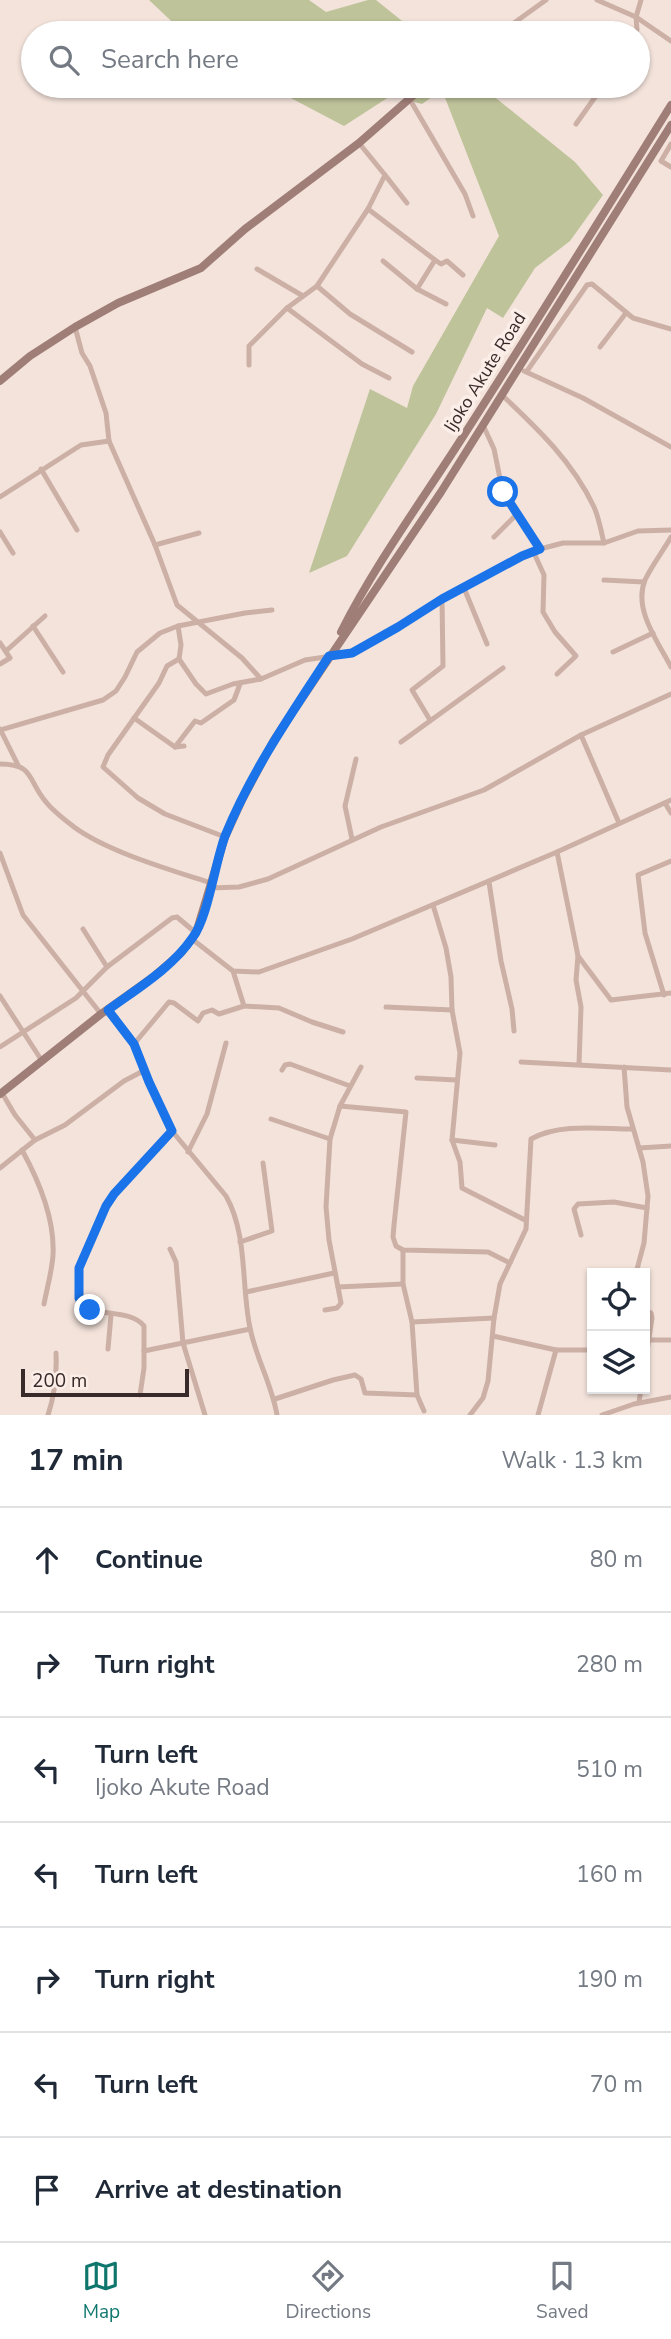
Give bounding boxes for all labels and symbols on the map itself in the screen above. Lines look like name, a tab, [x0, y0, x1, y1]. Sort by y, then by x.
street label: Ijoko Akute Road	[439, 308, 531, 436]
route start	[487, 476, 518, 507]
route end	[74, 1294, 105, 1325]
scale bar	[21, 1366, 189, 1398]

